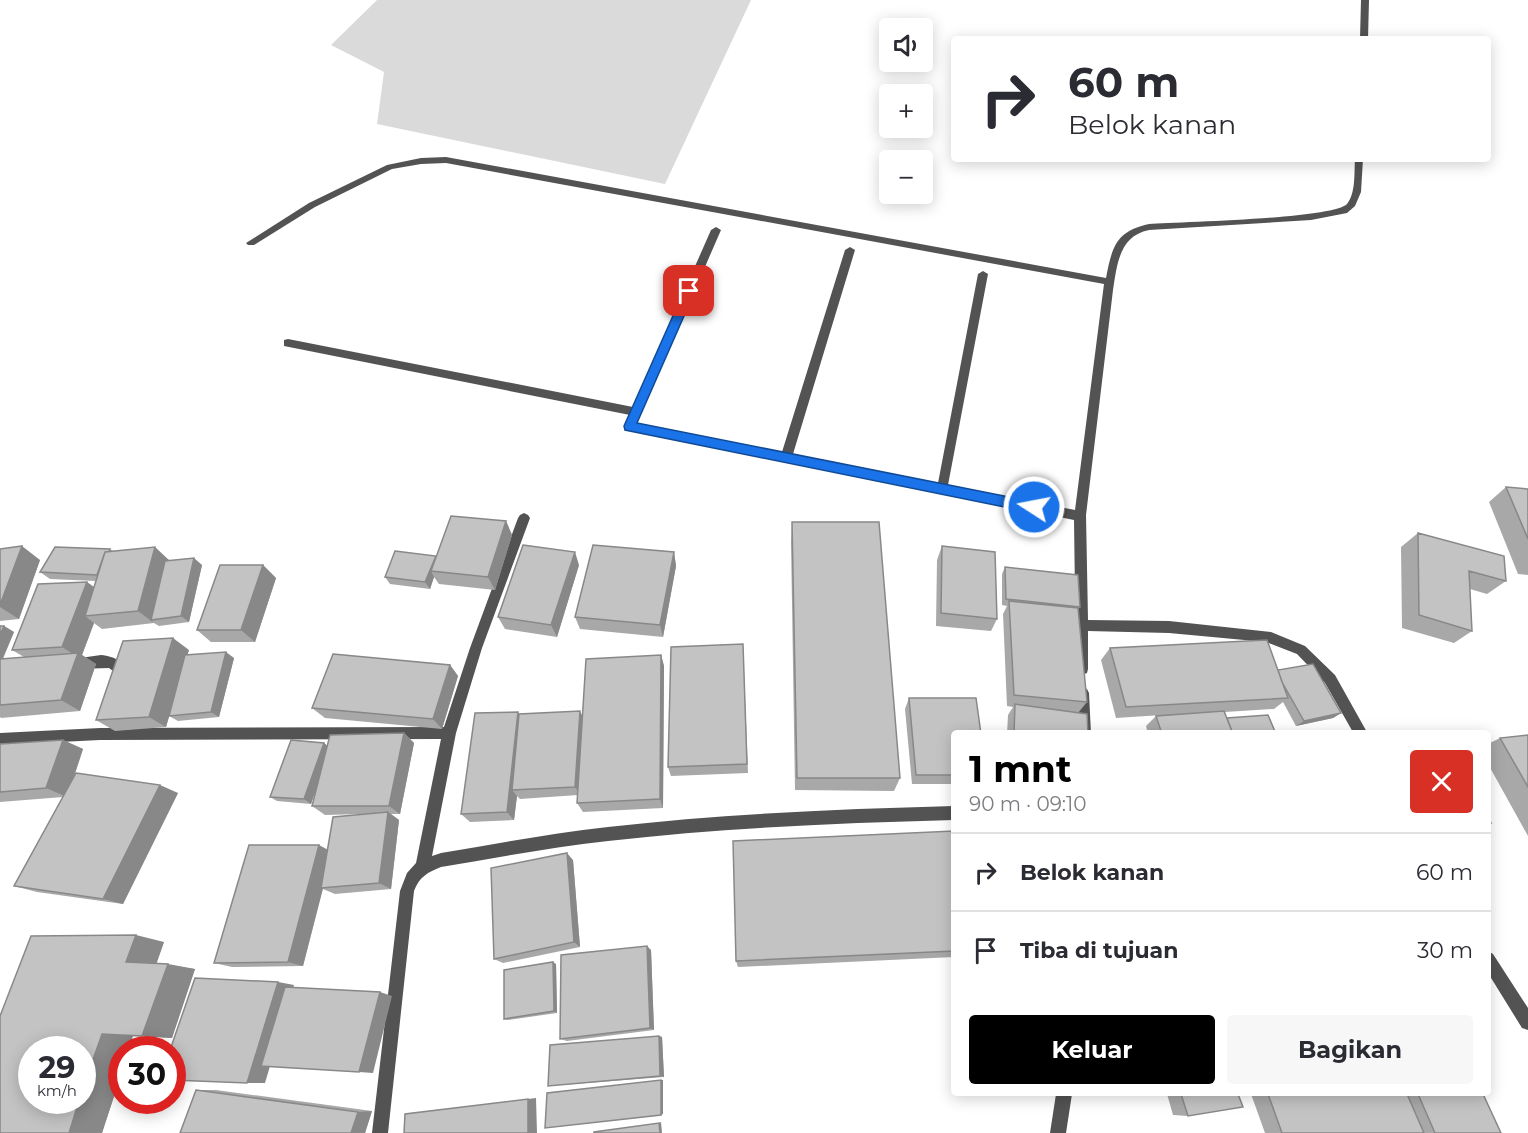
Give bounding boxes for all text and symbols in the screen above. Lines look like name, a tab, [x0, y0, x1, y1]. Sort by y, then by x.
map controls	[879, 18, 933, 204]
button: sound	[879, 18, 933, 72]
text: 60 m	[1068, 56, 1179, 108]
icon: right	[969, 60, 1047, 138]
button: +	[879, 84, 933, 138]
text: Belok kanan	[1068, 108, 1236, 141]
button: −	[879, 150, 933, 204]
pin	[663, 265, 714, 316]
icon: arrive	[672, 274, 705, 307]
position arrow	[1002, 475, 1066, 539]
text: 1 mnt	[969, 747, 1072, 791]
button: close	[1410, 750, 1473, 813]
text: 90 m · 09:10	[969, 792, 1087, 816]
icon: right	[969, 856, 1002, 889]
text: Belok kanan	[1020, 859, 1164, 886]
text: 60 m	[1416, 859, 1473, 886]
icon: arrive	[969, 934, 1002, 967]
text: Tiba di tujuan	[1020, 937, 1178, 964]
text: 30 m	[1417, 937, 1473, 964]
button: Keluar	[969, 1015, 1215, 1084]
button: Bagikan	[1227, 1015, 1473, 1084]
speed limit sign: 30	[108, 1036, 186, 1114]
text: 29	[39, 1049, 75, 1086]
text: km/h	[37, 1081, 77, 1100]

